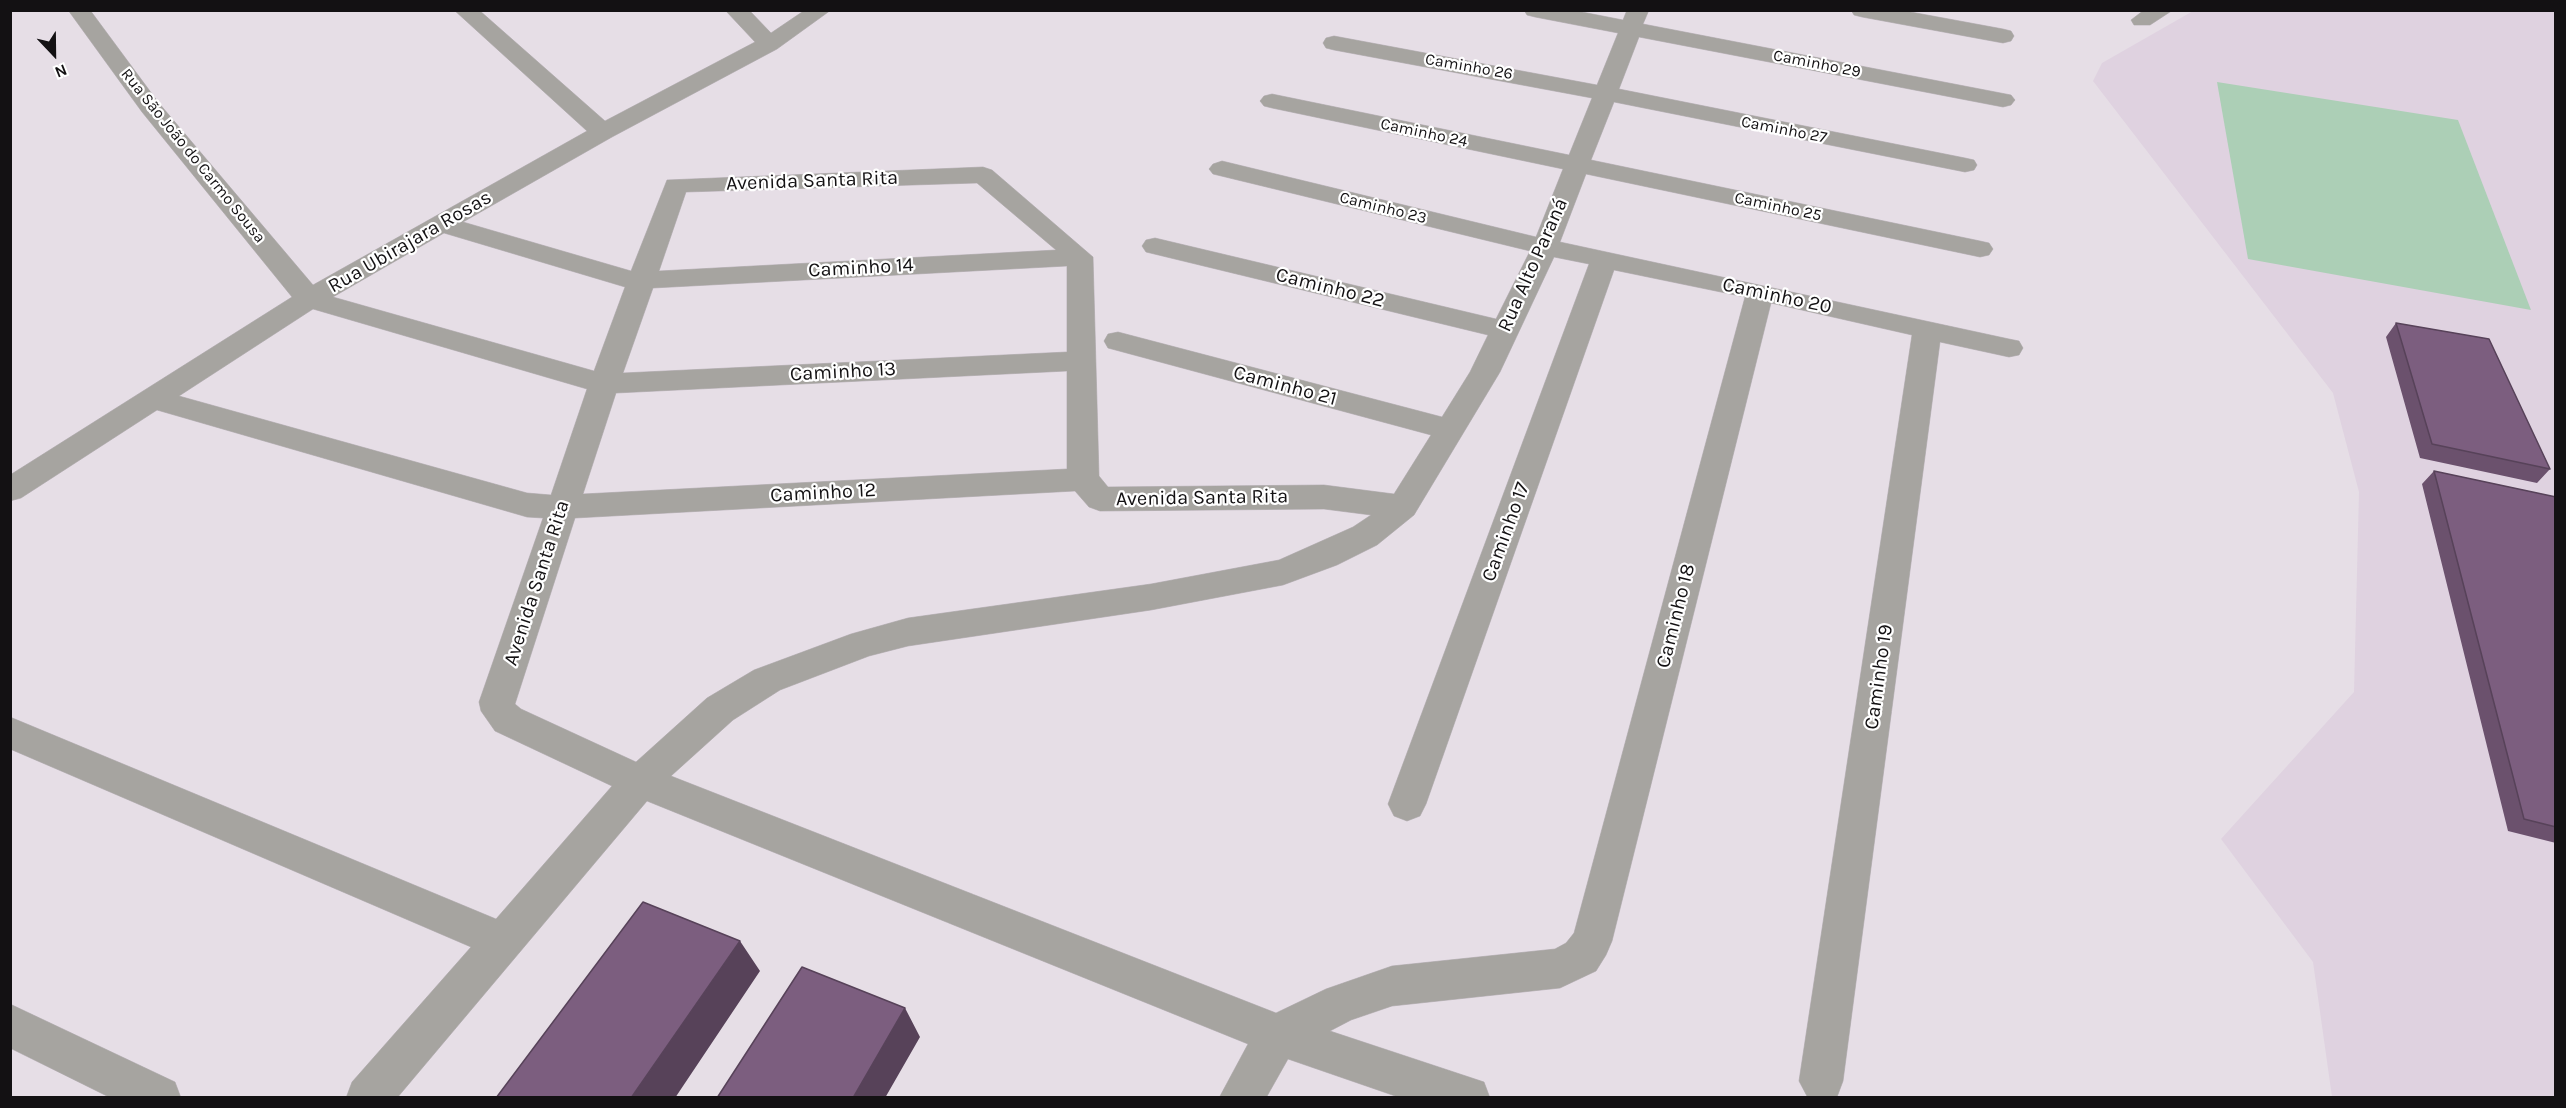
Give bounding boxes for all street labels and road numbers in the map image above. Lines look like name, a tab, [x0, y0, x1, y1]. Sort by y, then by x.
street label: Caminho 29	[1772, 46, 1862, 82]
street label: Caminho 26	[1424, 50, 1514, 84]
street label: Rua São João do Carmo Sousa	[117, 65, 269, 247]
street label: Caminho 27	[1739, 112, 1829, 148]
street label: Caminho 24	[1379, 114, 1469, 152]
street label: Avenida Santa Rita	[726, 166, 898, 196]
street label: Rua Ubirajara Rosas	[324, 185, 496, 299]
street label: Caminho 23	[1338, 188, 1428, 228]
street label: Caminho 25	[1733, 188, 1823, 226]
street label: Rua Alto Paraná	[1493, 194, 1573, 336]
street label: Caminho 14	[808, 253, 914, 283]
street label: Caminho 22	[1273, 263, 1387, 313]
street label: Caminho 20	[1720, 273, 1834, 319]
street label: Caminho 13	[789, 357, 897, 387]
street label: Caminho 21	[1231, 361, 1339, 411]
street label: Caminho 12	[769, 478, 877, 508]
street label: Caminho 17	[1477, 479, 1535, 585]
street label: Avenida Santa Rita	[1116, 484, 1288, 512]
street label: Avenida Santa Rita	[499, 497, 575, 669]
street label: Caminho 18	[1651, 561, 1701, 671]
street label: Caminho 19	[1860, 623, 1898, 731]

